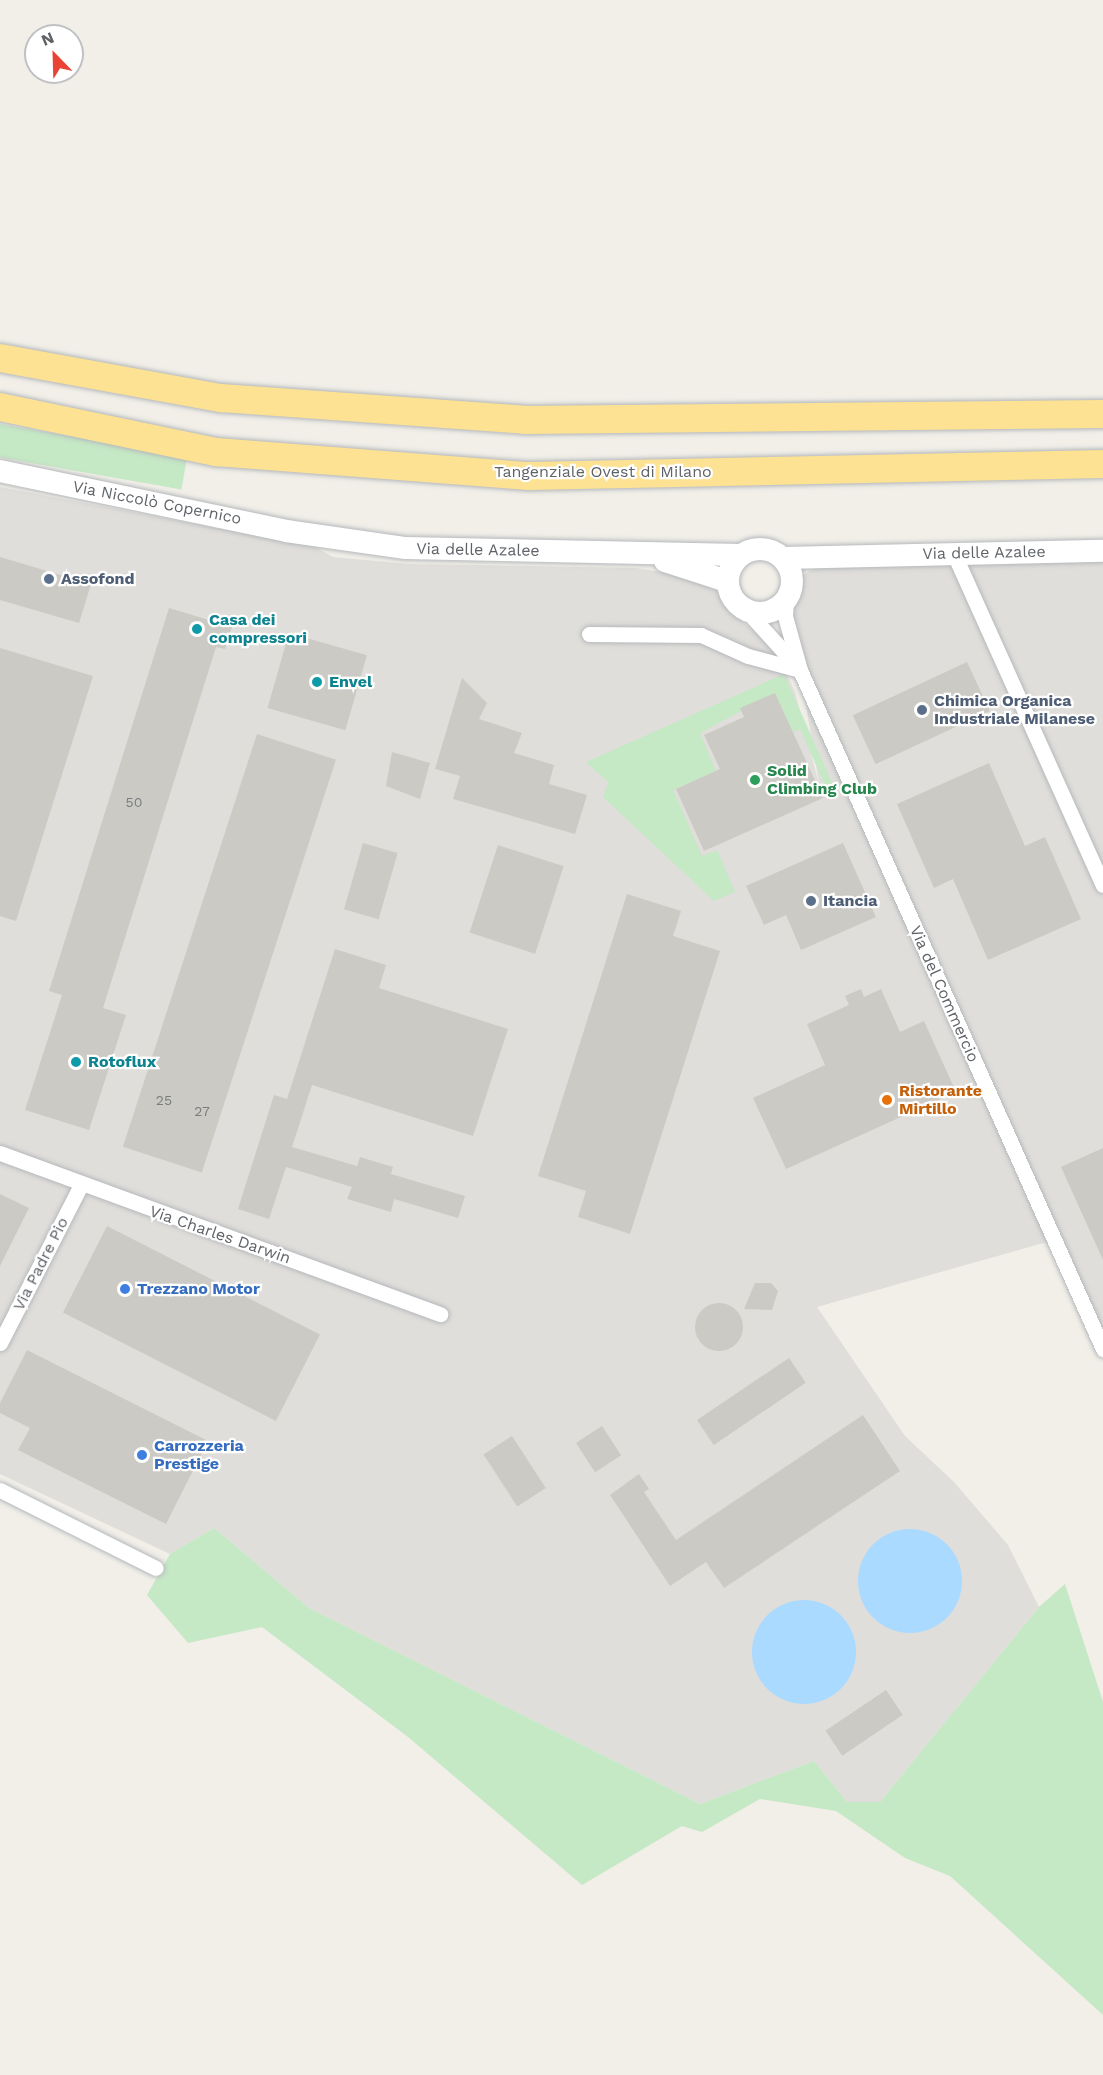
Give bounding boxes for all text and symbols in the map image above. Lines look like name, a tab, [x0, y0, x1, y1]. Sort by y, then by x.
north arrow	[24, 24, 84, 84]
text: N	[38, 28, 57, 50]
street label: Tangenziale Ovest di Milano	[494, 462, 712, 482]
street label: Via Niccolò Copernico	[71, 477, 243, 529]
street label: Via delle Azalee	[416, 539, 540, 561]
street label: Via delle Azalee	[922, 542, 1046, 564]
place label: Assofond	[61, 569, 134, 589]
marker: Assofond	[42, 572, 56, 586]
place label: Casa dei compressori	[209, 610, 307, 648]
marker: Casa dei compressori	[190, 622, 204, 636]
place label: Envel	[329, 672, 372, 692]
marker: Envel	[310, 675, 324, 689]
place label: Chimica Organica Industriale Milanese	[934, 691, 1095, 729]
marker: Chimica Organica Industriale Milanese	[915, 703, 929, 717]
place label: Solid Climbing Club	[767, 761, 877, 799]
marker: Solid Climbing Club	[748, 773, 762, 787]
house number: 50	[126, 794, 142, 810]
place label: Itancia	[823, 891, 877, 911]
marker: Itancia	[804, 894, 818, 908]
street label: Via del Commercio	[905, 922, 983, 1066]
place label: Rotoflux	[88, 1052, 156, 1072]
marker: Rotoflux	[69, 1055, 83, 1069]
place label: Ristorante Mirtillo	[899, 1081, 982, 1119]
house number: 25	[156, 1092, 172, 1108]
marker: Ristorante Mirtillo	[880, 1093, 894, 1107]
house number: 27	[194, 1103, 210, 1119]
street label: Via Charles Darwin	[147, 1202, 293, 1268]
street label: Via Padre Pio	[9, 1214, 73, 1314]
place label: Trezzano Motor	[137, 1279, 260, 1299]
marker: Trezzano Motor	[118, 1282, 132, 1296]
place label: Carrozzeria Prestige	[154, 1436, 244, 1474]
marker: Carrozzeria Prestige	[135, 1448, 149, 1462]

